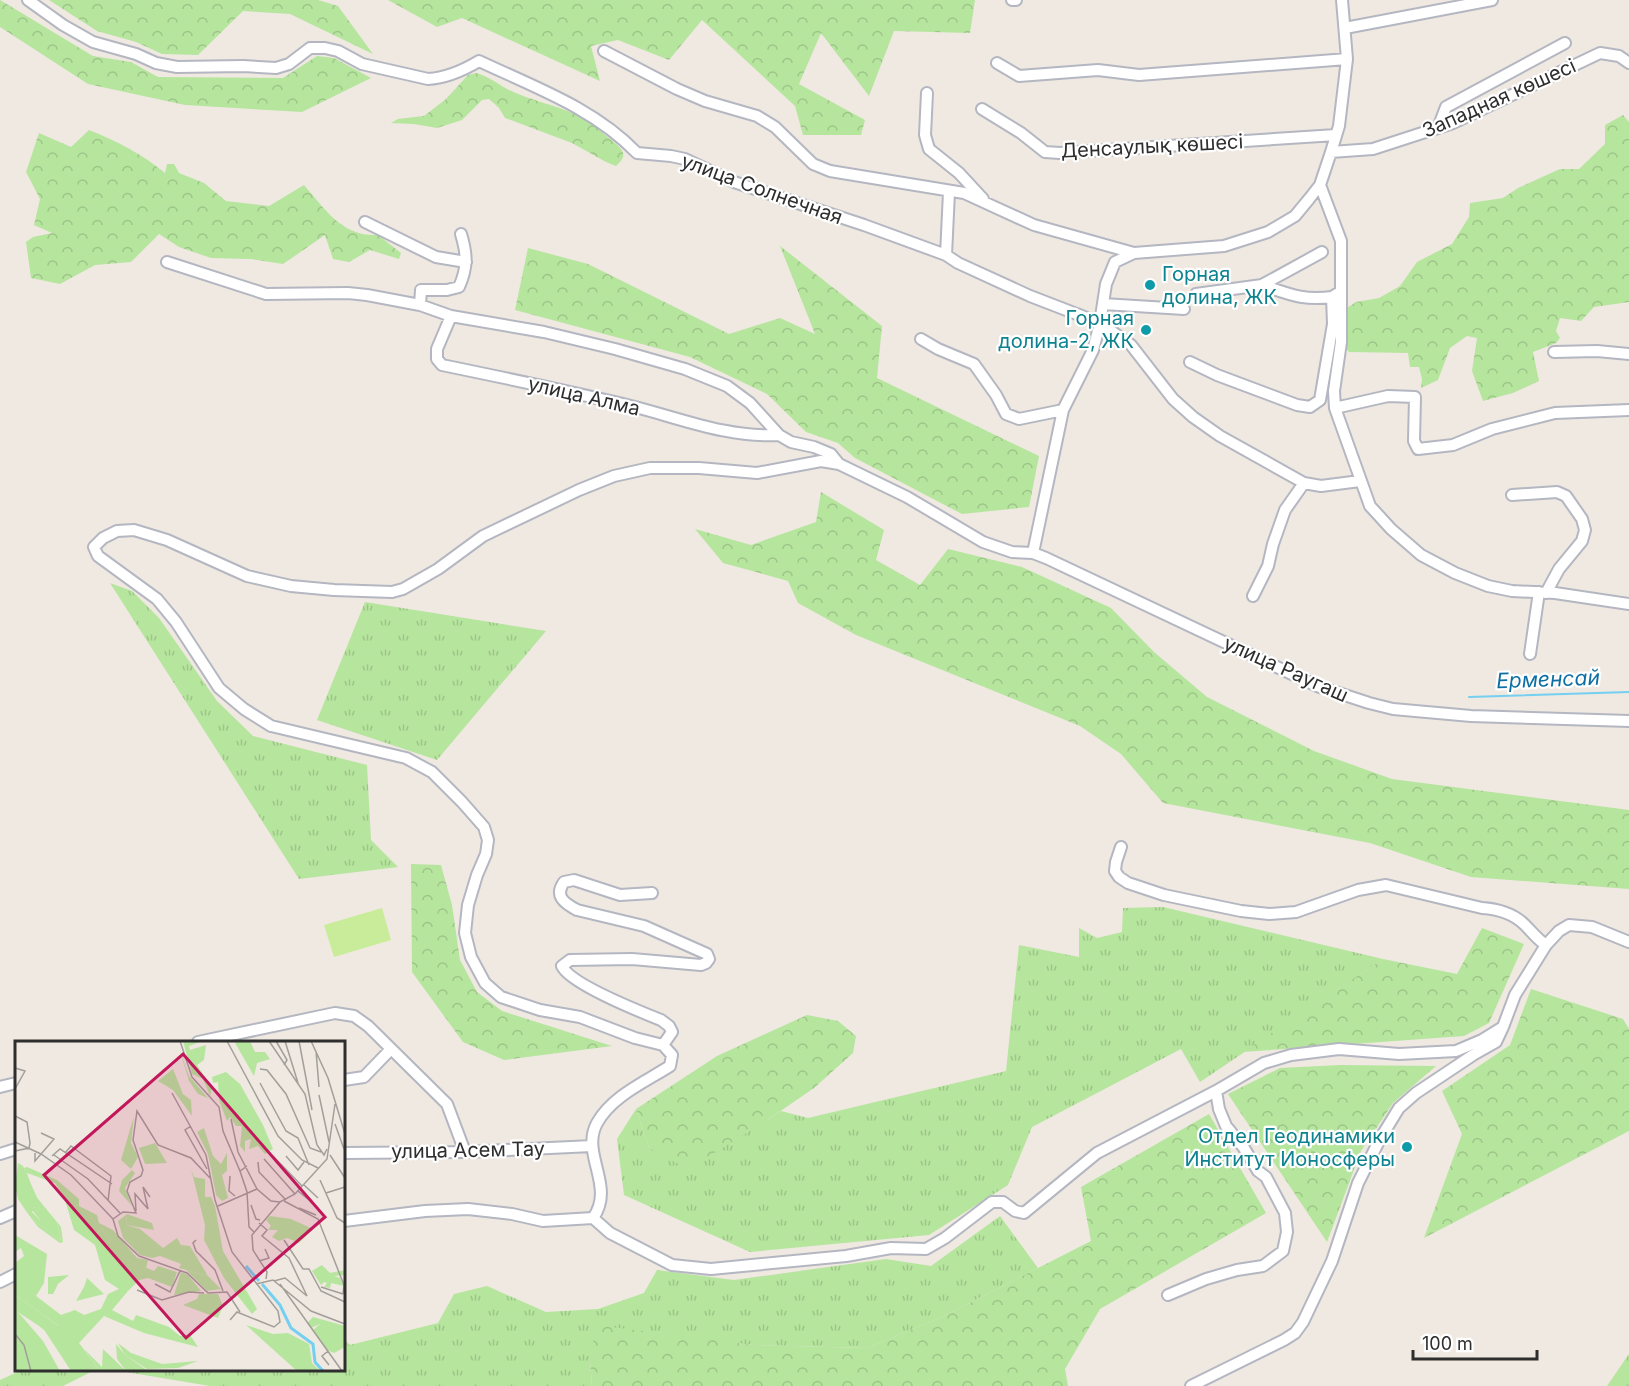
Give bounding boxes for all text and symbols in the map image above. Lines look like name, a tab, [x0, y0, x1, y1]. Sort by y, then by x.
street label: Западная көшесі	[1418, 53, 1580, 143]
street label: Денсаулық көшесі	[1060, 129, 1244, 163]
street label: улица Солнечная	[678, 149, 846, 229]
place label: Горная долина, ЖК	[1162, 262, 1277, 309]
marker: Горная долина, ЖК	[1143, 278, 1157, 292]
place label: Горная долина-2, ЖК	[998, 306, 1134, 353]
marker: Горная долина-2, ЖК	[1139, 323, 1153, 337]
street label: улица Алма	[526, 371, 642, 421]
street label: улица Раугаш	[1220, 631, 1352, 707]
water label: Ерменсай	[1496, 665, 1600, 693]
inset map	[15, 1041, 345, 1371]
place label: Отдел Геодинамики Институт Ионосферы	[1184, 1124, 1395, 1171]
street label: улица Асем Тау	[391, 1137, 545, 1163]
marker: Отдел Геодинамики Институт Ионосферы	[1400, 1140, 1414, 1154]
scale bar	[1413, 1323, 1538, 1361]
text: 100 m	[1422, 1333, 1473, 1354]

